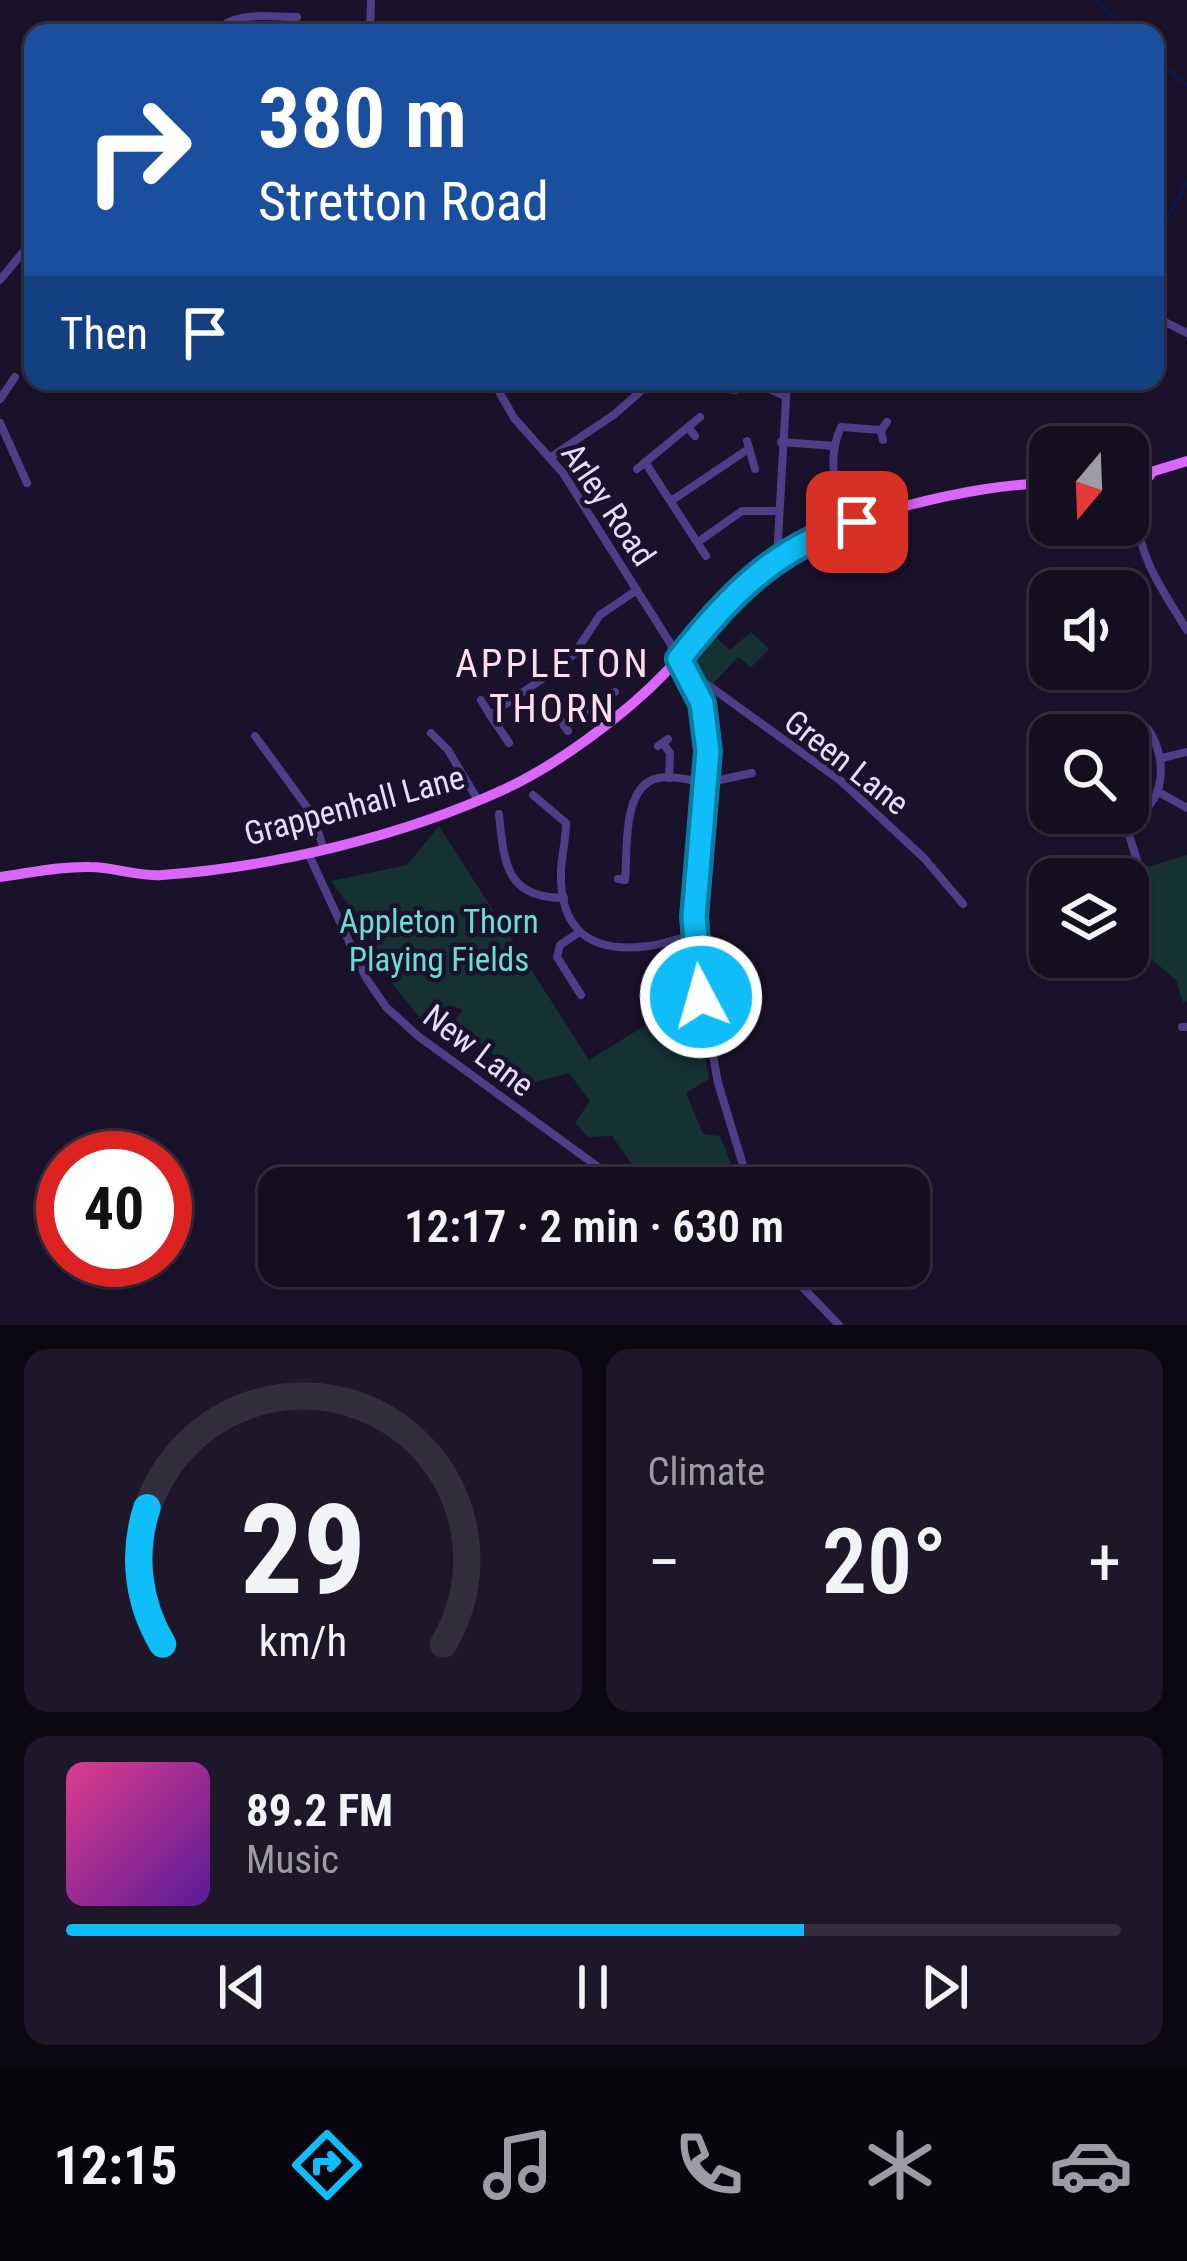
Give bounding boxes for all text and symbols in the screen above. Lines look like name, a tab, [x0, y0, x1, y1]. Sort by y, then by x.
text: 380 m	[258, 69, 467, 168]
icon: right	[60, 72, 216, 228]
text: Stretton Road	[258, 170, 549, 233]
icon: arrive	[172, 300, 238, 366]
text: Then	[60, 307, 148, 360]
north arrow	[1029, 426, 1149, 546]
map controls	[1029, 426, 1149, 978]
street label: Arley Road	[553, 436, 664, 573]
pin	[806, 471, 908, 573]
icon: arrive	[824, 489, 890, 555]
button: sound	[1029, 570, 1149, 690]
district label: APPLETON THORN	[455, 641, 651, 732]
street label: Green Lane	[777, 702, 916, 823]
button: search	[1029, 714, 1149, 834]
street label: Grappenhall Lane	[240, 757, 468, 854]
button: layers	[1029, 858, 1149, 978]
park label: Appleton Thorn Playing Fields	[339, 902, 539, 979]
position arrow	[638, 934, 764, 1060]
street label: New Lane	[416, 996, 542, 1104]
speed limit sign: 40	[36, 1131, 192, 1287]
text: 12:17 · 2 min · 630 m	[404, 1200, 784, 1253]
text: Climate	[648, 1449, 765, 1495]
text: 29	[240, 1477, 366, 1623]
text: 20°	[822, 1510, 947, 1615]
text: −	[648, 1524, 681, 1601]
text: +	[1088, 1524, 1121, 1601]
text: km/h	[259, 1615, 347, 1665]
text: 89.2 FM	[246, 1784, 393, 1837]
text: Music	[246, 1837, 339, 1883]
icon: previous	[209, 1954, 275, 2020]
icon: pause	[560, 1954, 626, 2020]
icon: next	[912, 1954, 978, 2020]
icon: directions	[285, 2123, 369, 2207]
icon: music	[476, 2123, 560, 2207]
icon: phone	[667, 2123, 751, 2207]
icon: climate	[858, 2123, 942, 2207]
icon: car	[1049, 2123, 1133, 2207]
text: 12:15	[54, 2134, 178, 2197]

